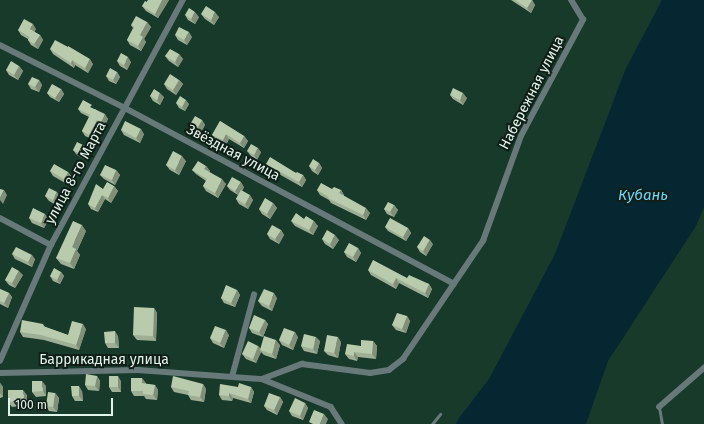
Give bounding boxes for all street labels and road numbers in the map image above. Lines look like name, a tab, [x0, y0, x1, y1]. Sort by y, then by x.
street label: Набережная улица	[496, 33, 568, 153]
street label: улица 8-го Марта	[42, 119, 110, 227]
street label: Звёздная улица	[183, 121, 283, 185]
street label: Баррикадная улица	[39, 352, 169, 368]

